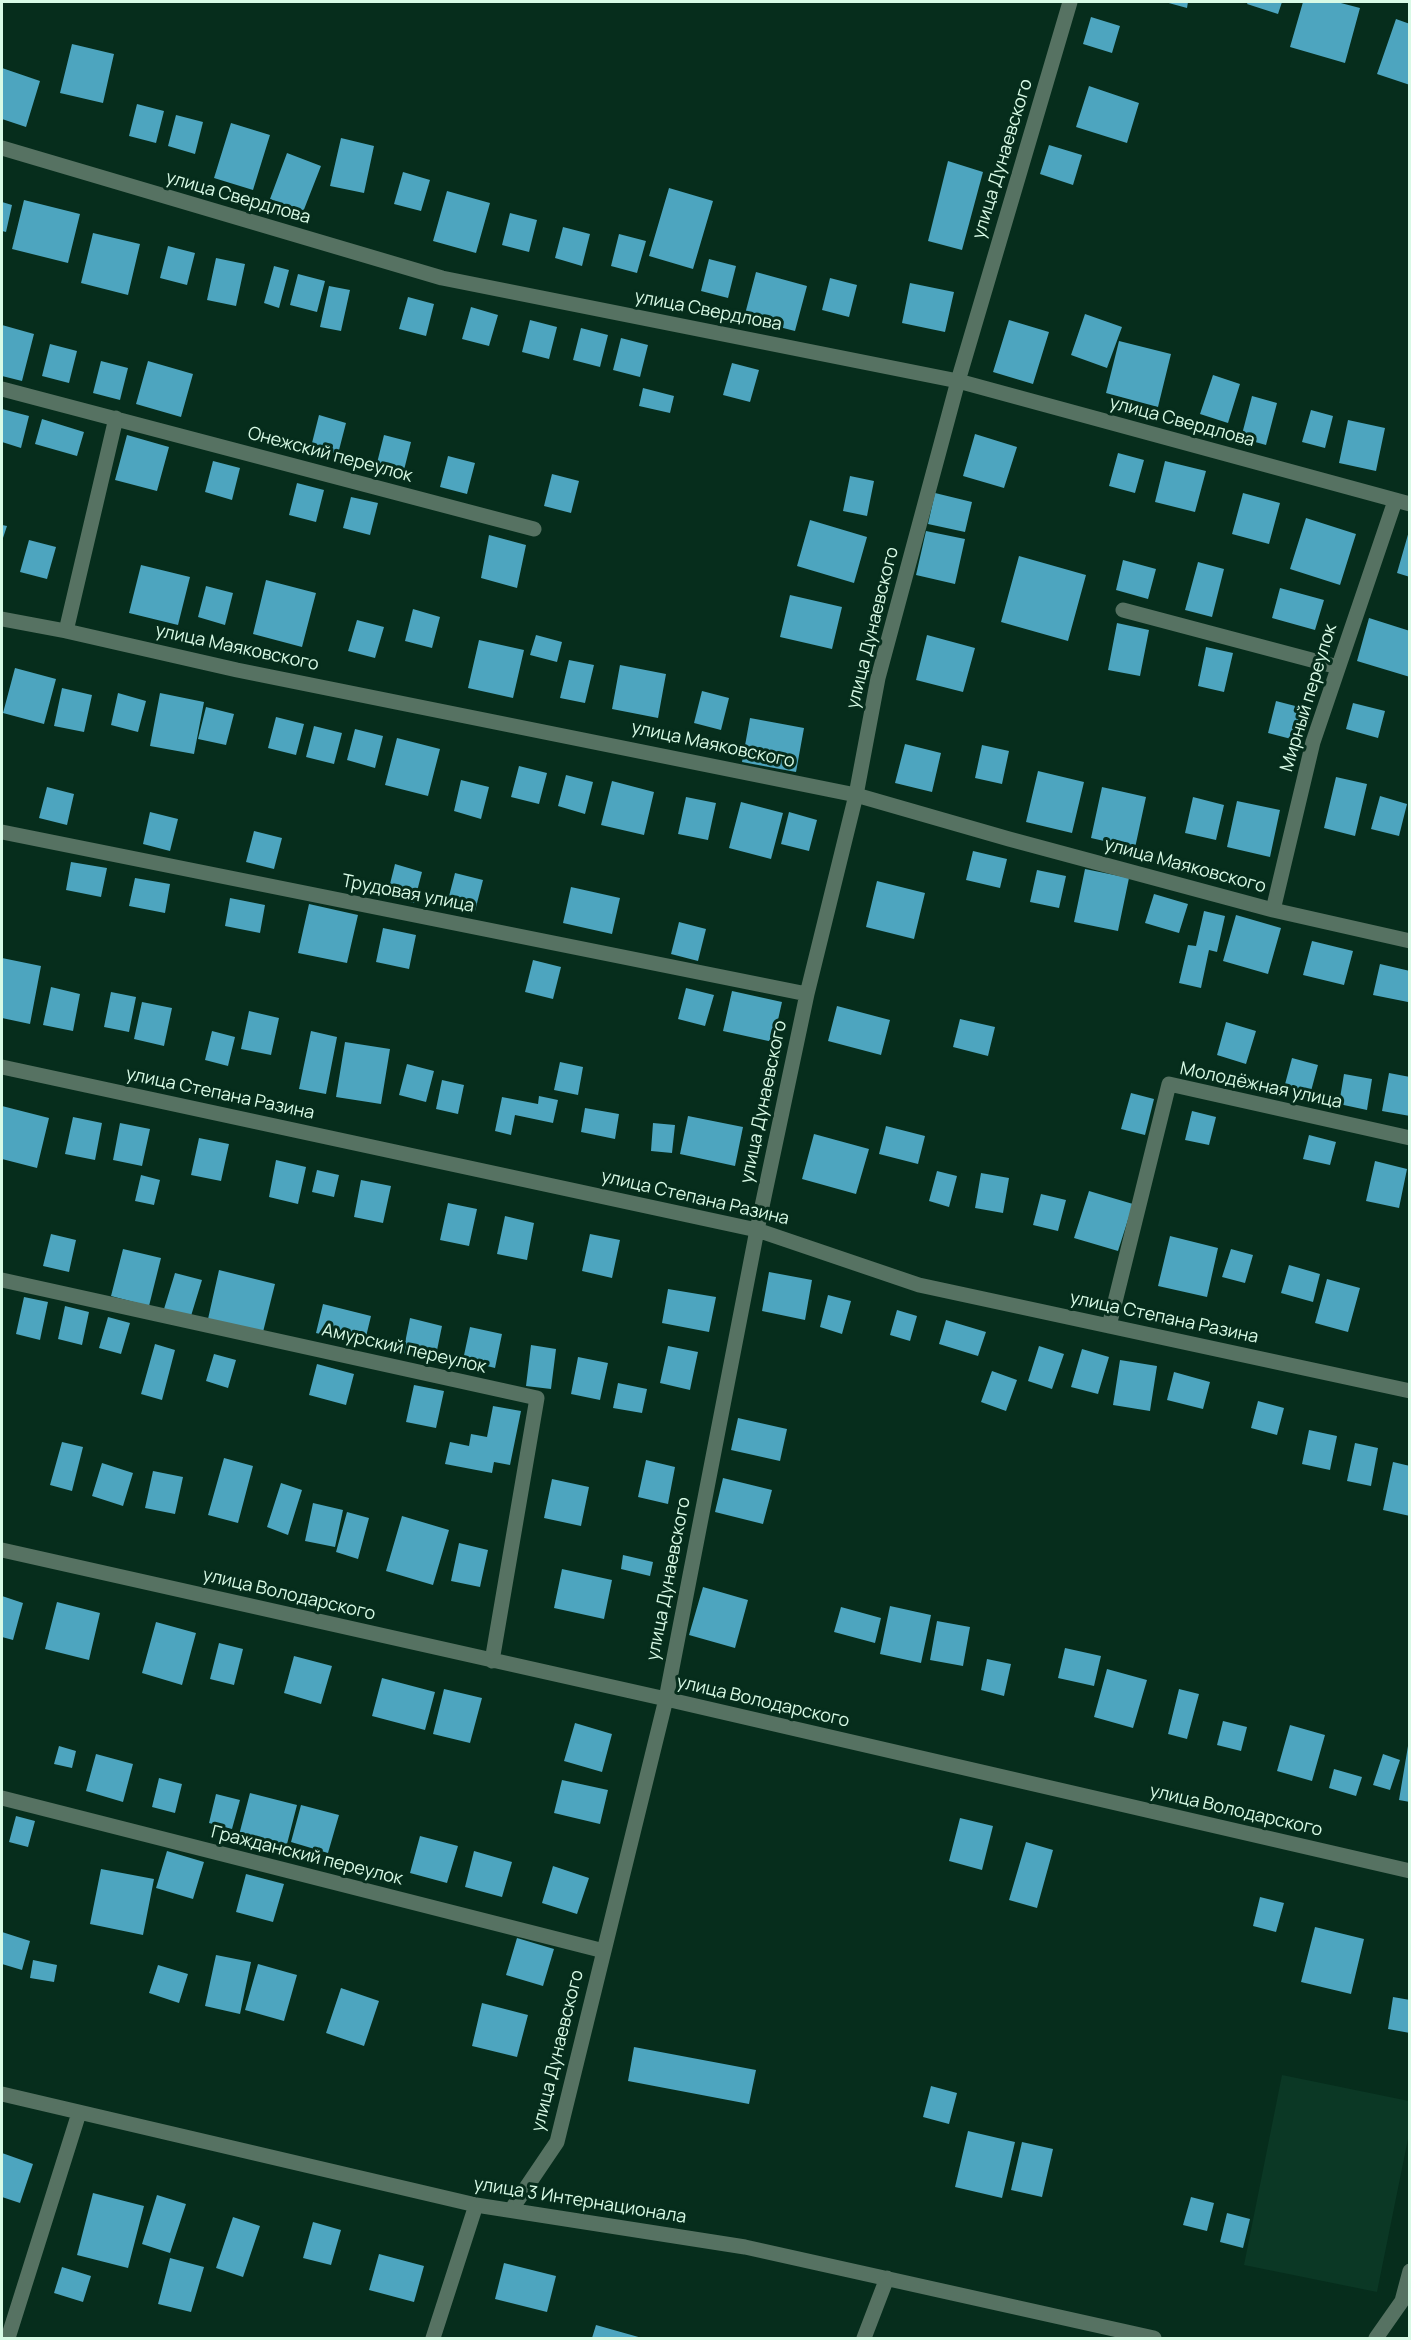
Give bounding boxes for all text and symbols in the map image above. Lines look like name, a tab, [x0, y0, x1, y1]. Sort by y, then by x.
street label: улица Дунаевского	[968, 76, 1038, 242]
street label: улица Свердлова	[163, 167, 313, 229]
street label: улица Свердлова	[633, 286, 783, 336]
street label: улица Свердлова	[1107, 392, 1257, 452]
street label: Онежский переулок	[245, 423, 415, 487]
street label: улица Дунаевского	[842, 545, 904, 711]
street label: улица Маяковского	[153, 620, 321, 676]
street label: Мирный переулок	[1276, 621, 1342, 775]
street label: улица Маяковского	[629, 717, 797, 773]
street label: улица Маяковского	[1102, 834, 1268, 898]
street label: Трудовая улица	[340, 871, 476, 917]
street label: улица Дунаевского	[736, 1018, 792, 1186]
street label: Молодёжная улица	[1178, 1058, 1344, 1114]
street label: улица Степана Разина	[124, 1063, 316, 1125]
street label: улица Степана Разина	[599, 1166, 791, 1230]
street label: улица Степана Разина	[1068, 1287, 1260, 1349]
street label: Амурский переулок	[320, 1320, 488, 1378]
street label: улица Дунаевского	[643, 1495, 695, 1663]
street label: улица Володарского	[200, 1565, 378, 1625]
street label: улица Володарского	[674, 1672, 852, 1732]
street label: улица Володарского	[1147, 1781, 1325, 1841]
street label: Гражданский переулок	[209, 1822, 405, 1890]
street label: улица Дунаевского	[527, 1968, 589, 2134]
street label: улица 3 Интернационала	[472, 2174, 688, 2228]

